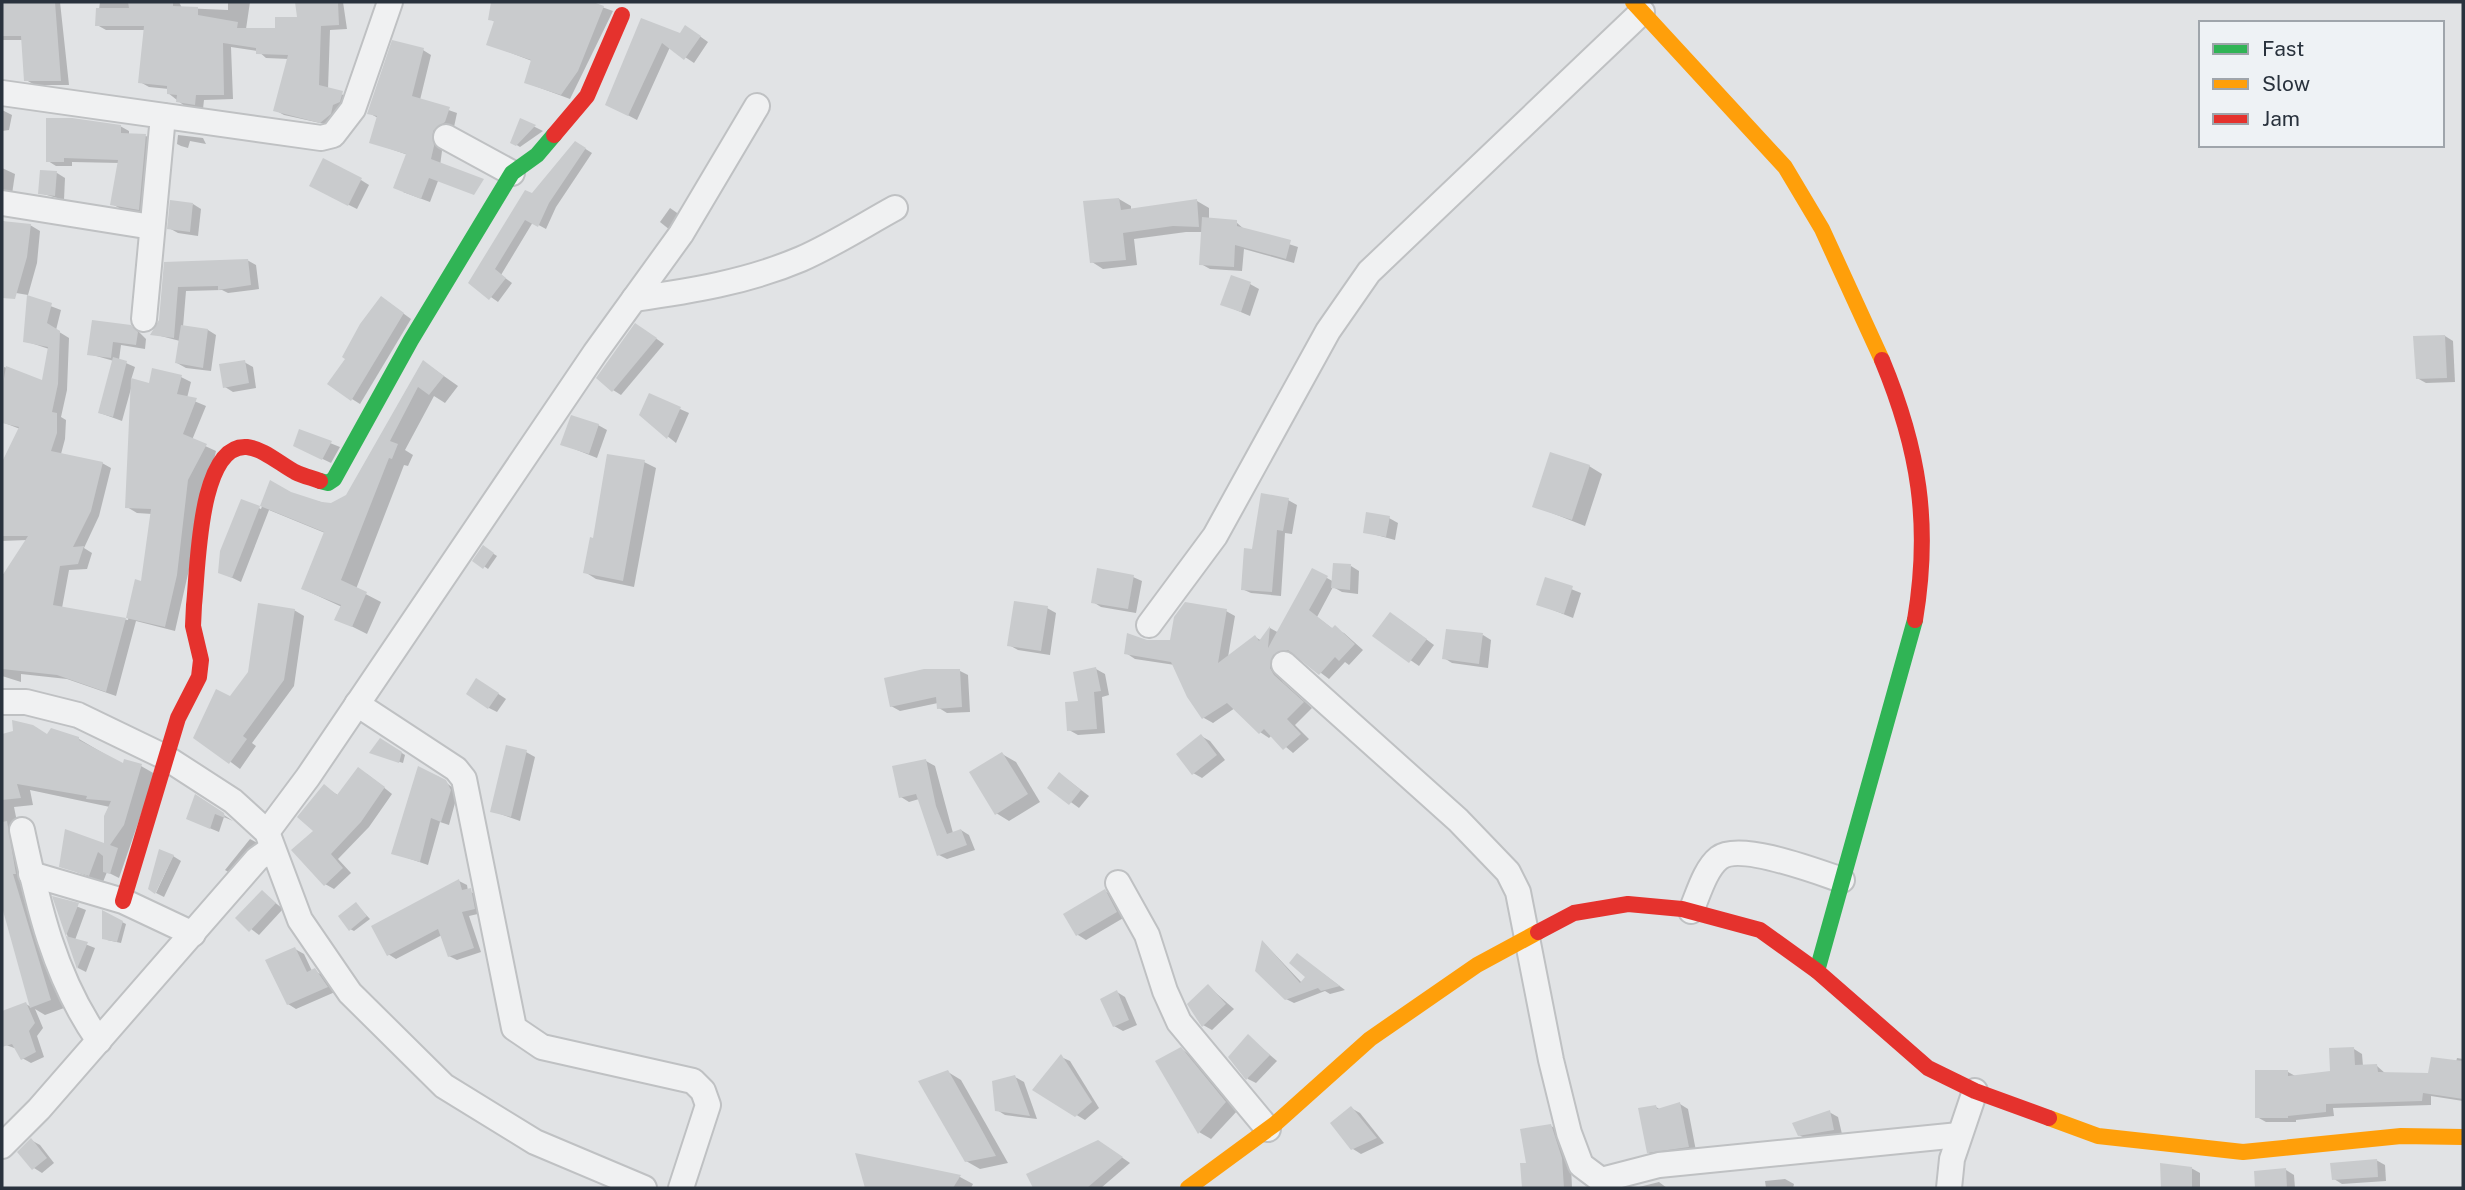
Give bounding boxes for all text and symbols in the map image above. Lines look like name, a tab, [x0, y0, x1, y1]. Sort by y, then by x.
legend	[2199, 21, 2444, 147]
text: Fast	[2262, 36, 2304, 61]
text: Slow	[2262, 71, 2310, 96]
text: Jam	[2262, 106, 2300, 131]

